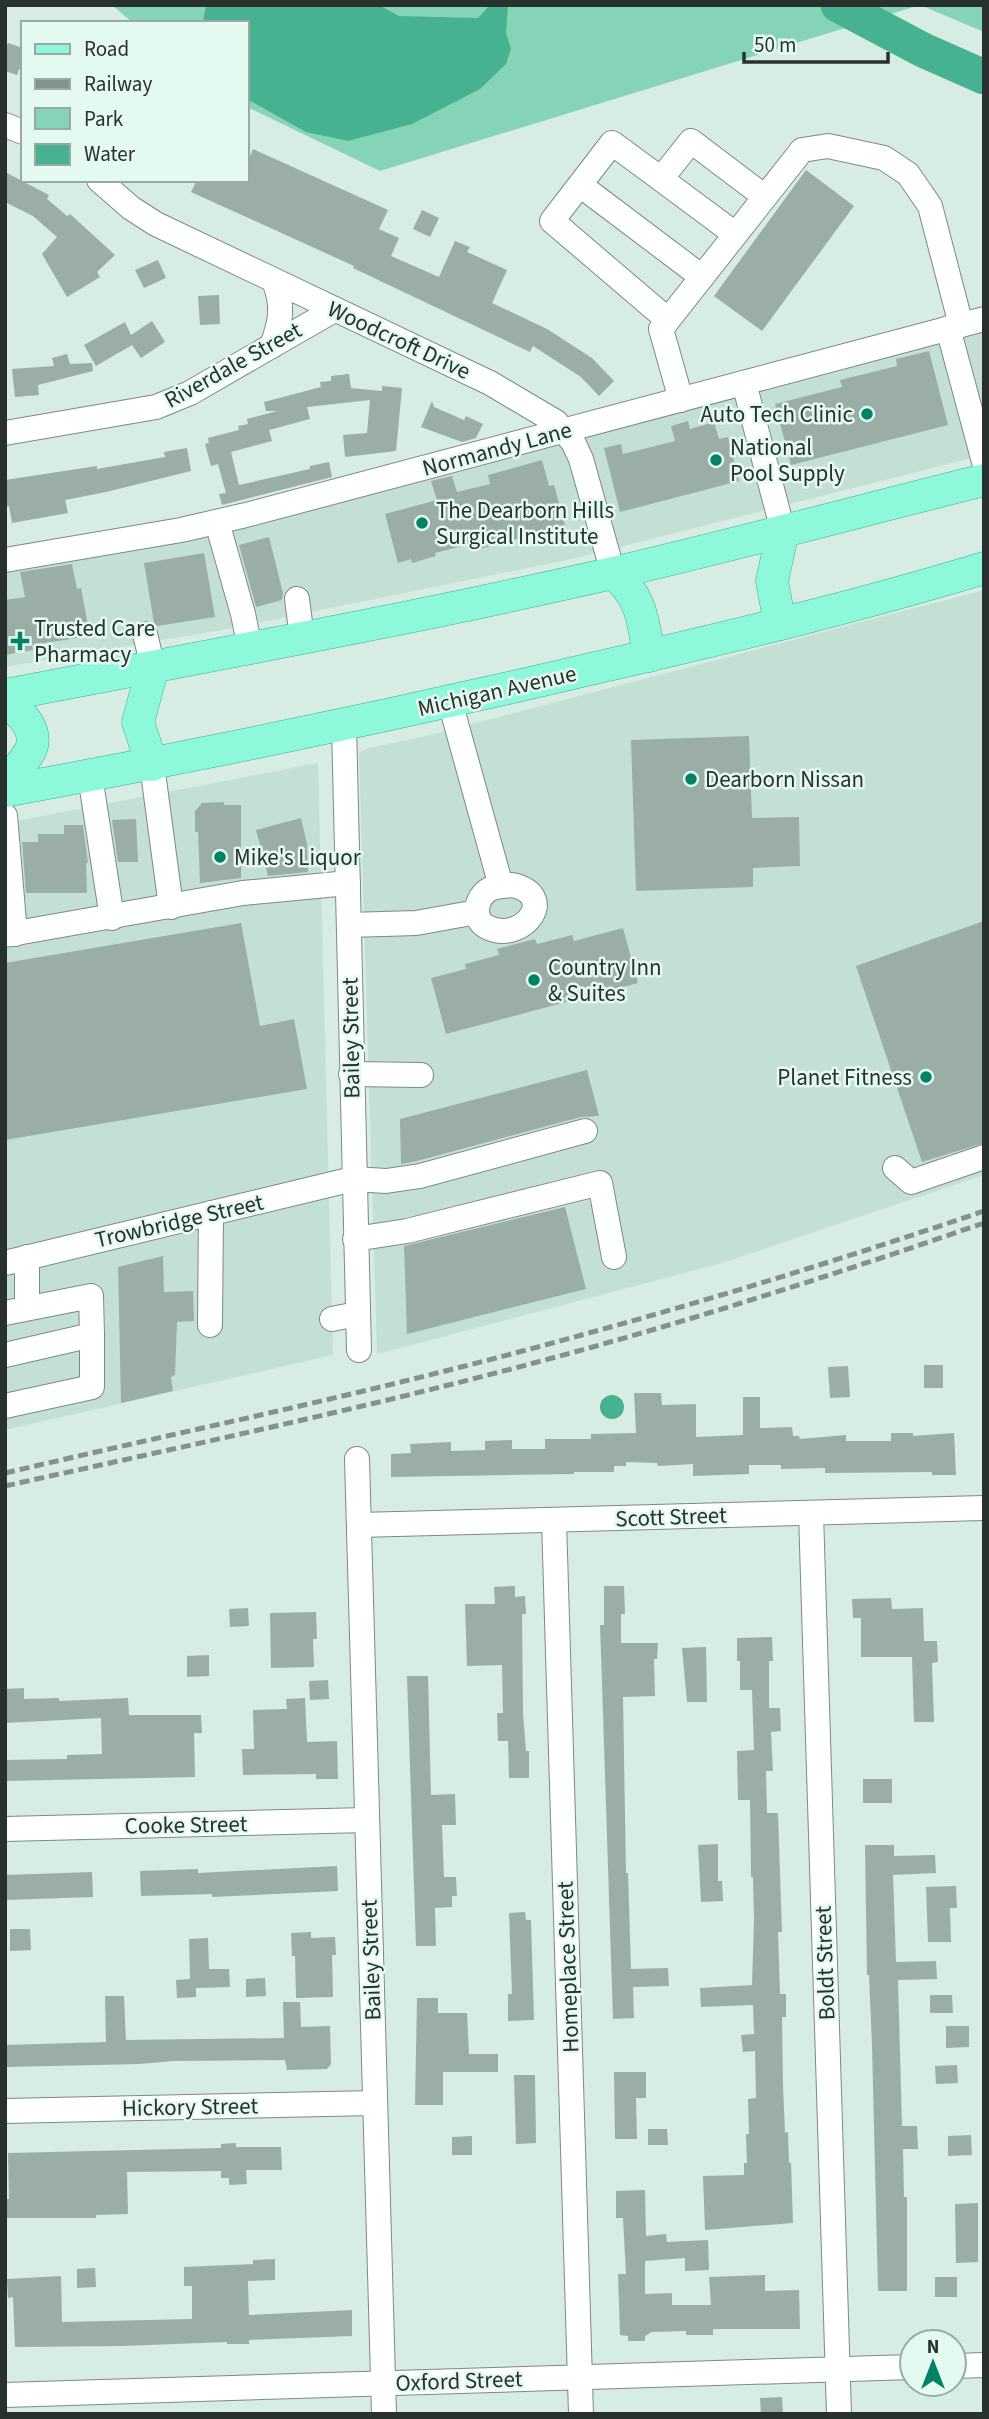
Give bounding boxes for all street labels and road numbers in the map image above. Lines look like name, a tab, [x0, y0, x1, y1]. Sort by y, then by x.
street label: Woodcroft Drive	[322, 292, 476, 388]
street label: Riverdale Street	[158, 314, 308, 416]
street label: Normandy Lane	[419, 413, 575, 485]
street label: Michigan Avenue	[414, 657, 580, 725]
street label: Bailey Street	[333, 977, 369, 1099]
street label: Trowbridge Street	[92, 1186, 267, 1256]
street label: Scott Street	[615, 1499, 728, 1535]
street label: Cooke Street	[124, 1807, 248, 1843]
street label: Homeplace Street	[549, 1880, 587, 2053]
street label: Bailey Street	[352, 1899, 390, 2021]
street label: Boldt Street	[807, 1905, 843, 2021]
street label: Hickory Street	[122, 2089, 259, 2125]
street label: Oxford Street	[395, 2362, 523, 2400]

